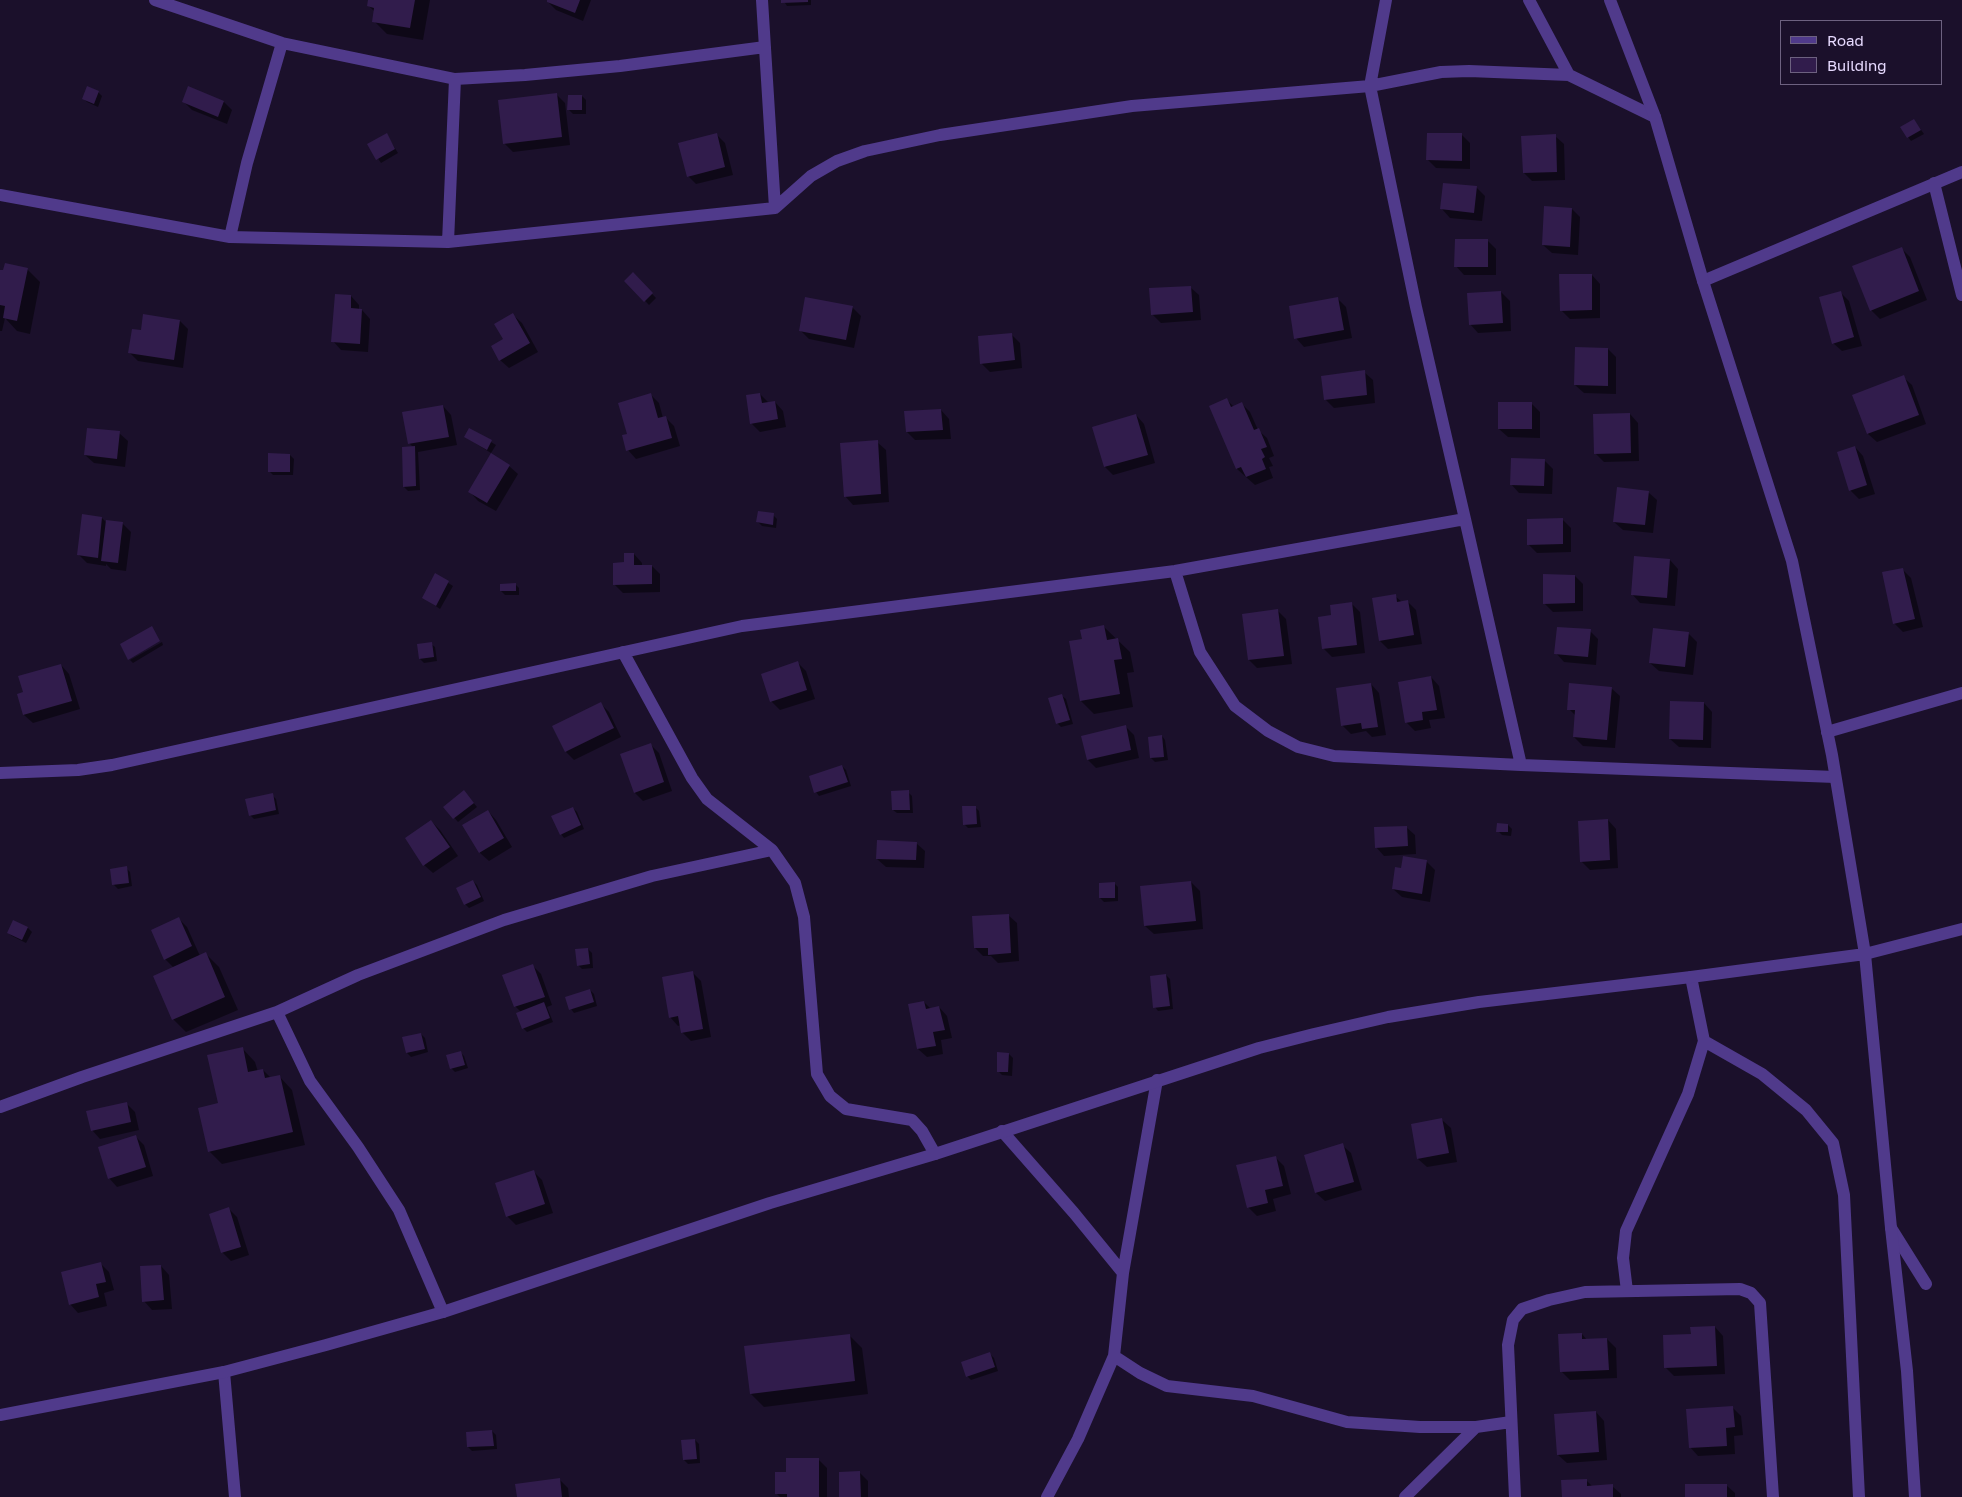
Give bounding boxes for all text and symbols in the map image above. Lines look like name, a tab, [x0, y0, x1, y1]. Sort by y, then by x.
legend	[1780, 20, 1942, 85]
text: Road	[1827, 31, 1864, 49]
text: Building	[1827, 56, 1887, 74]

